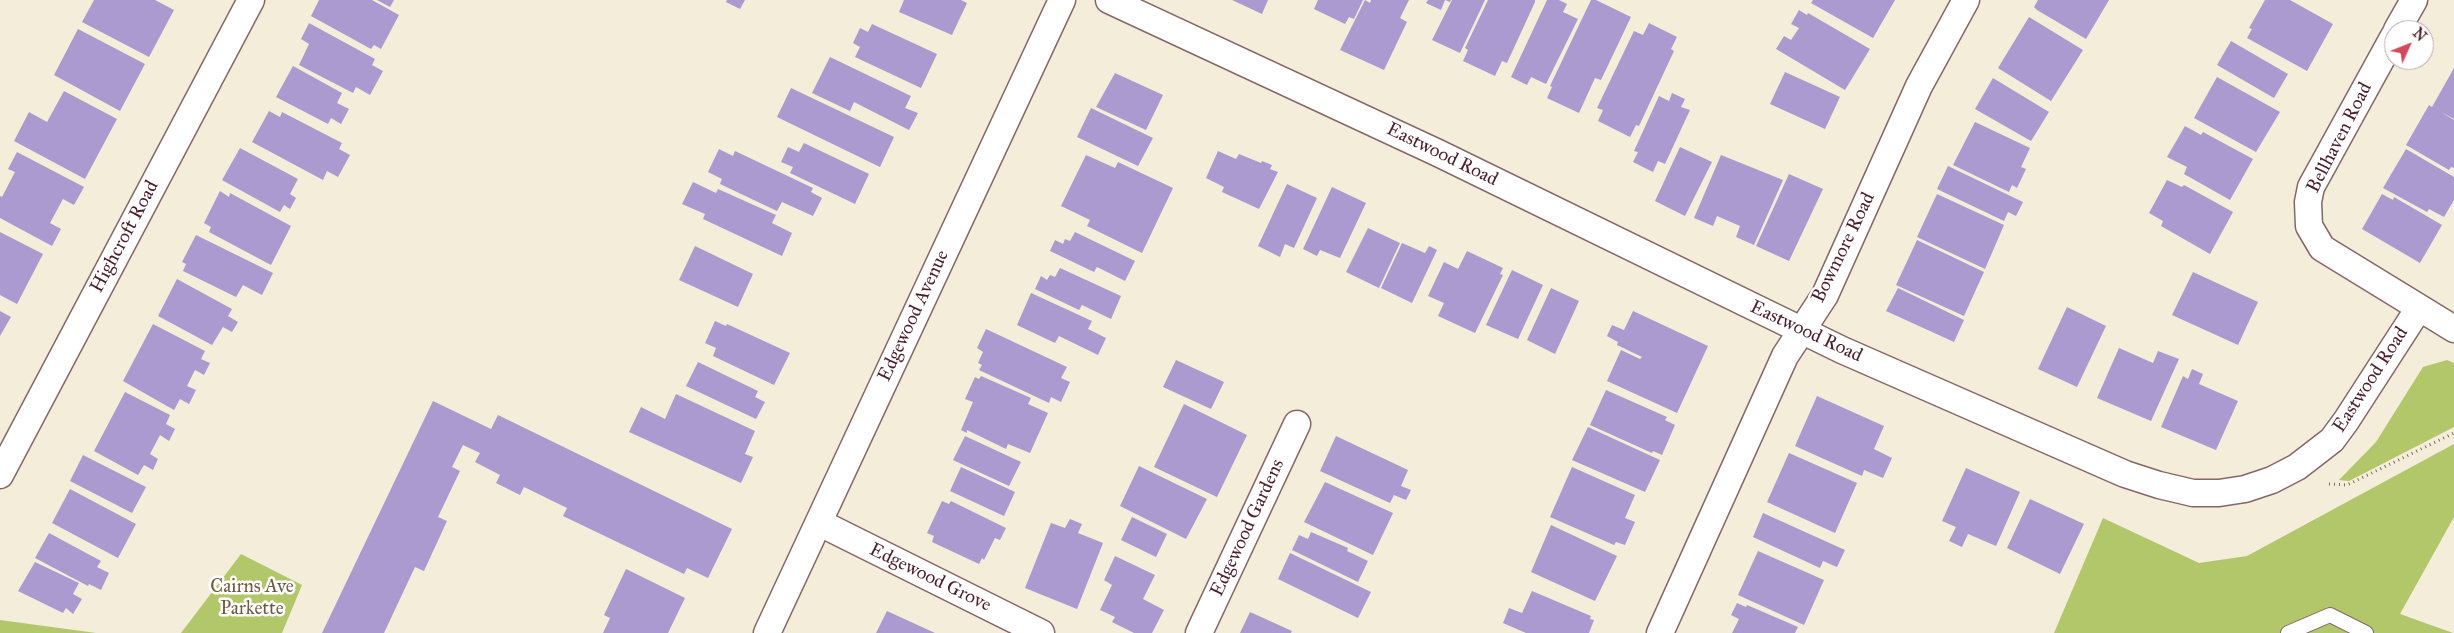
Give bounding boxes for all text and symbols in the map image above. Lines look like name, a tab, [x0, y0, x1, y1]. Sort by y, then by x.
north arrow	[2384, 20, 2434, 70]
text: N	[2409, 25, 2430, 45]
street label: Bellhaven Road	[2302, 79, 2378, 197]
street label: Eastwood Road	[1383, 118, 1501, 192]
street label: Highcroft Road	[86, 177, 164, 297]
street label: Bowmore Road	[1808, 189, 1880, 307]
street label: Edgewood Avenue	[874, 247, 954, 385]
street label: Eastwood Road	[1746, 296, 1866, 368]
street label: Eastwood Road	[2328, 323, 2414, 437]
street label: Edgewood Gardens	[1206, 456, 1290, 600]
street label: Edgewood Grove	[865, 539, 995, 617]
park label: Cairns Ave Parkette	[210, 576, 294, 620]

